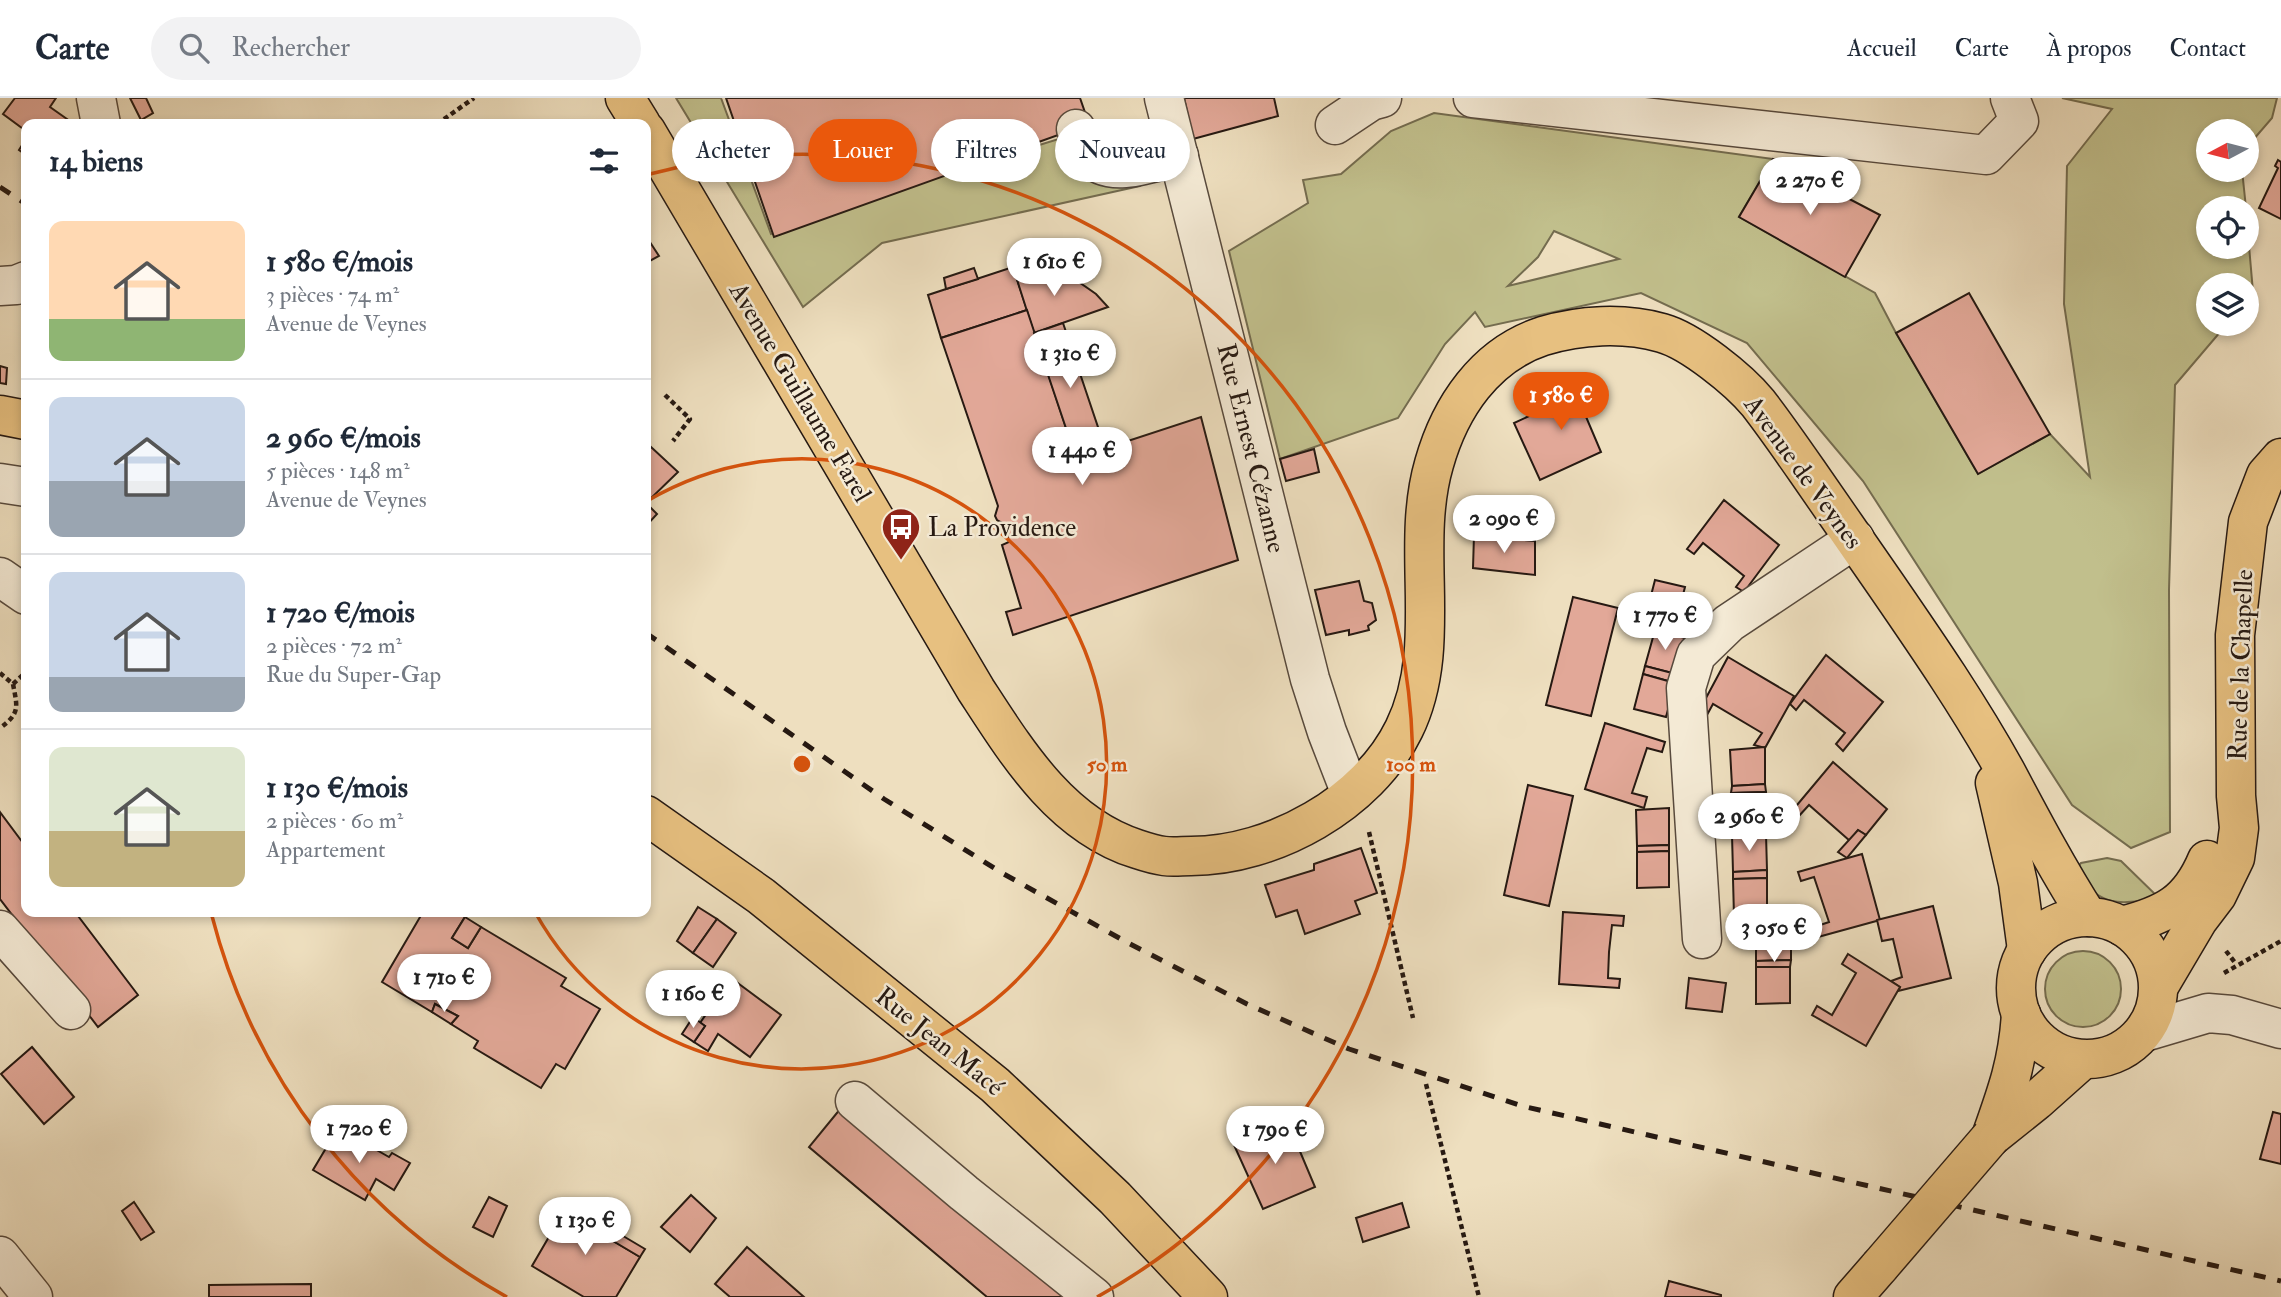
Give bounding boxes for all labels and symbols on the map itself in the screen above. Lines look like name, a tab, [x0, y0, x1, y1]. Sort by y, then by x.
north arrow	[2196, 119, 2259, 182]
pin: 2 270 €	[1745, 158, 1875, 217]
pin: 1 610 €	[989, 238, 1119, 298]
street label: Avenue Guillaume Farel	[721, 276, 878, 508]
pin: 1 310 €	[1005, 330, 1135, 390]
street label: Rue Ernest Cézanne	[1210, 340, 1293, 556]
pin: 1 580 €	[1496, 372, 1626, 432]
street label: Avenue de Veynes	[1736, 389, 1870, 556]
pin: 1 440 €	[1017, 428, 1147, 487]
pin: 2 090 €	[1439, 496, 1569, 555]
bus stop icon: La Providence	[880, 506, 922, 561]
place label: La Providence	[928, 512, 1076, 544]
street label: Rue de la Chapelle	[2222, 569, 2261, 761]
pin: 1 770 €	[1600, 592, 1730, 652]
text: 50 m	[1087, 751, 1128, 778]
text: 100 m	[1386, 751, 1437, 778]
centre of rings	[790, 752, 814, 776]
pin: 2 960 €	[1684, 794, 1814, 853]
pin: 3 050 €	[1709, 904, 1839, 964]
pin: 1 710 €	[379, 954, 509, 1014]
pin: 1 160 €	[628, 970, 758, 1030]
street label: Rue Jean Macé	[869, 980, 1010, 1103]
pin: 1 720 €	[294, 1105, 424, 1165]
pin: 1 790 €	[1210, 1107, 1340, 1166]
pin: 1 130 €	[520, 1198, 650, 1257]

